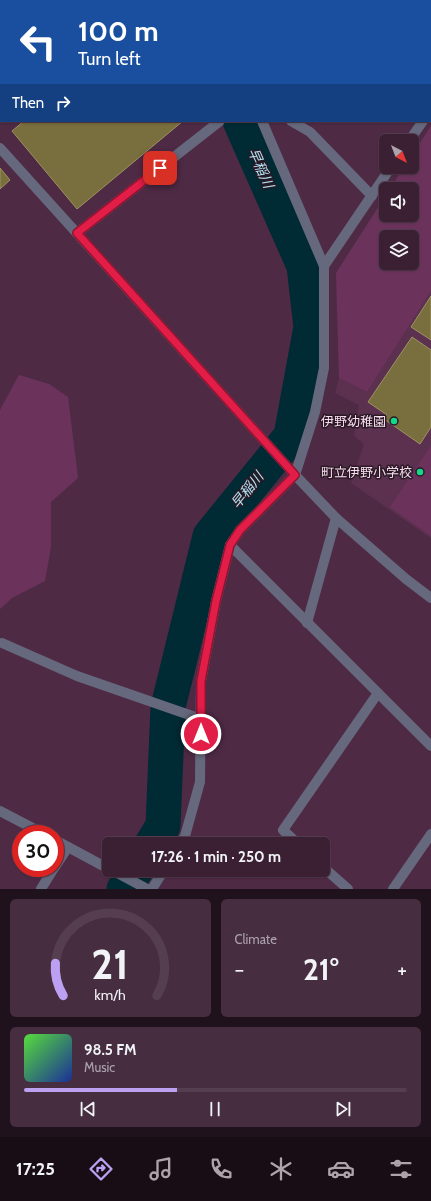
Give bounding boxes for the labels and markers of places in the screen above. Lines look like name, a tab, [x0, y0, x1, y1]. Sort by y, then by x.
pin	[143, 151, 177, 185]
place label: 伊野幼稚園	[321, 413, 386, 429]
marker: 伊野幼稚園	[389, 416, 399, 426]
place label: 町立伊野小学校	[321, 464, 412, 480]
marker: 町立伊野小学校	[415, 467, 425, 477]

